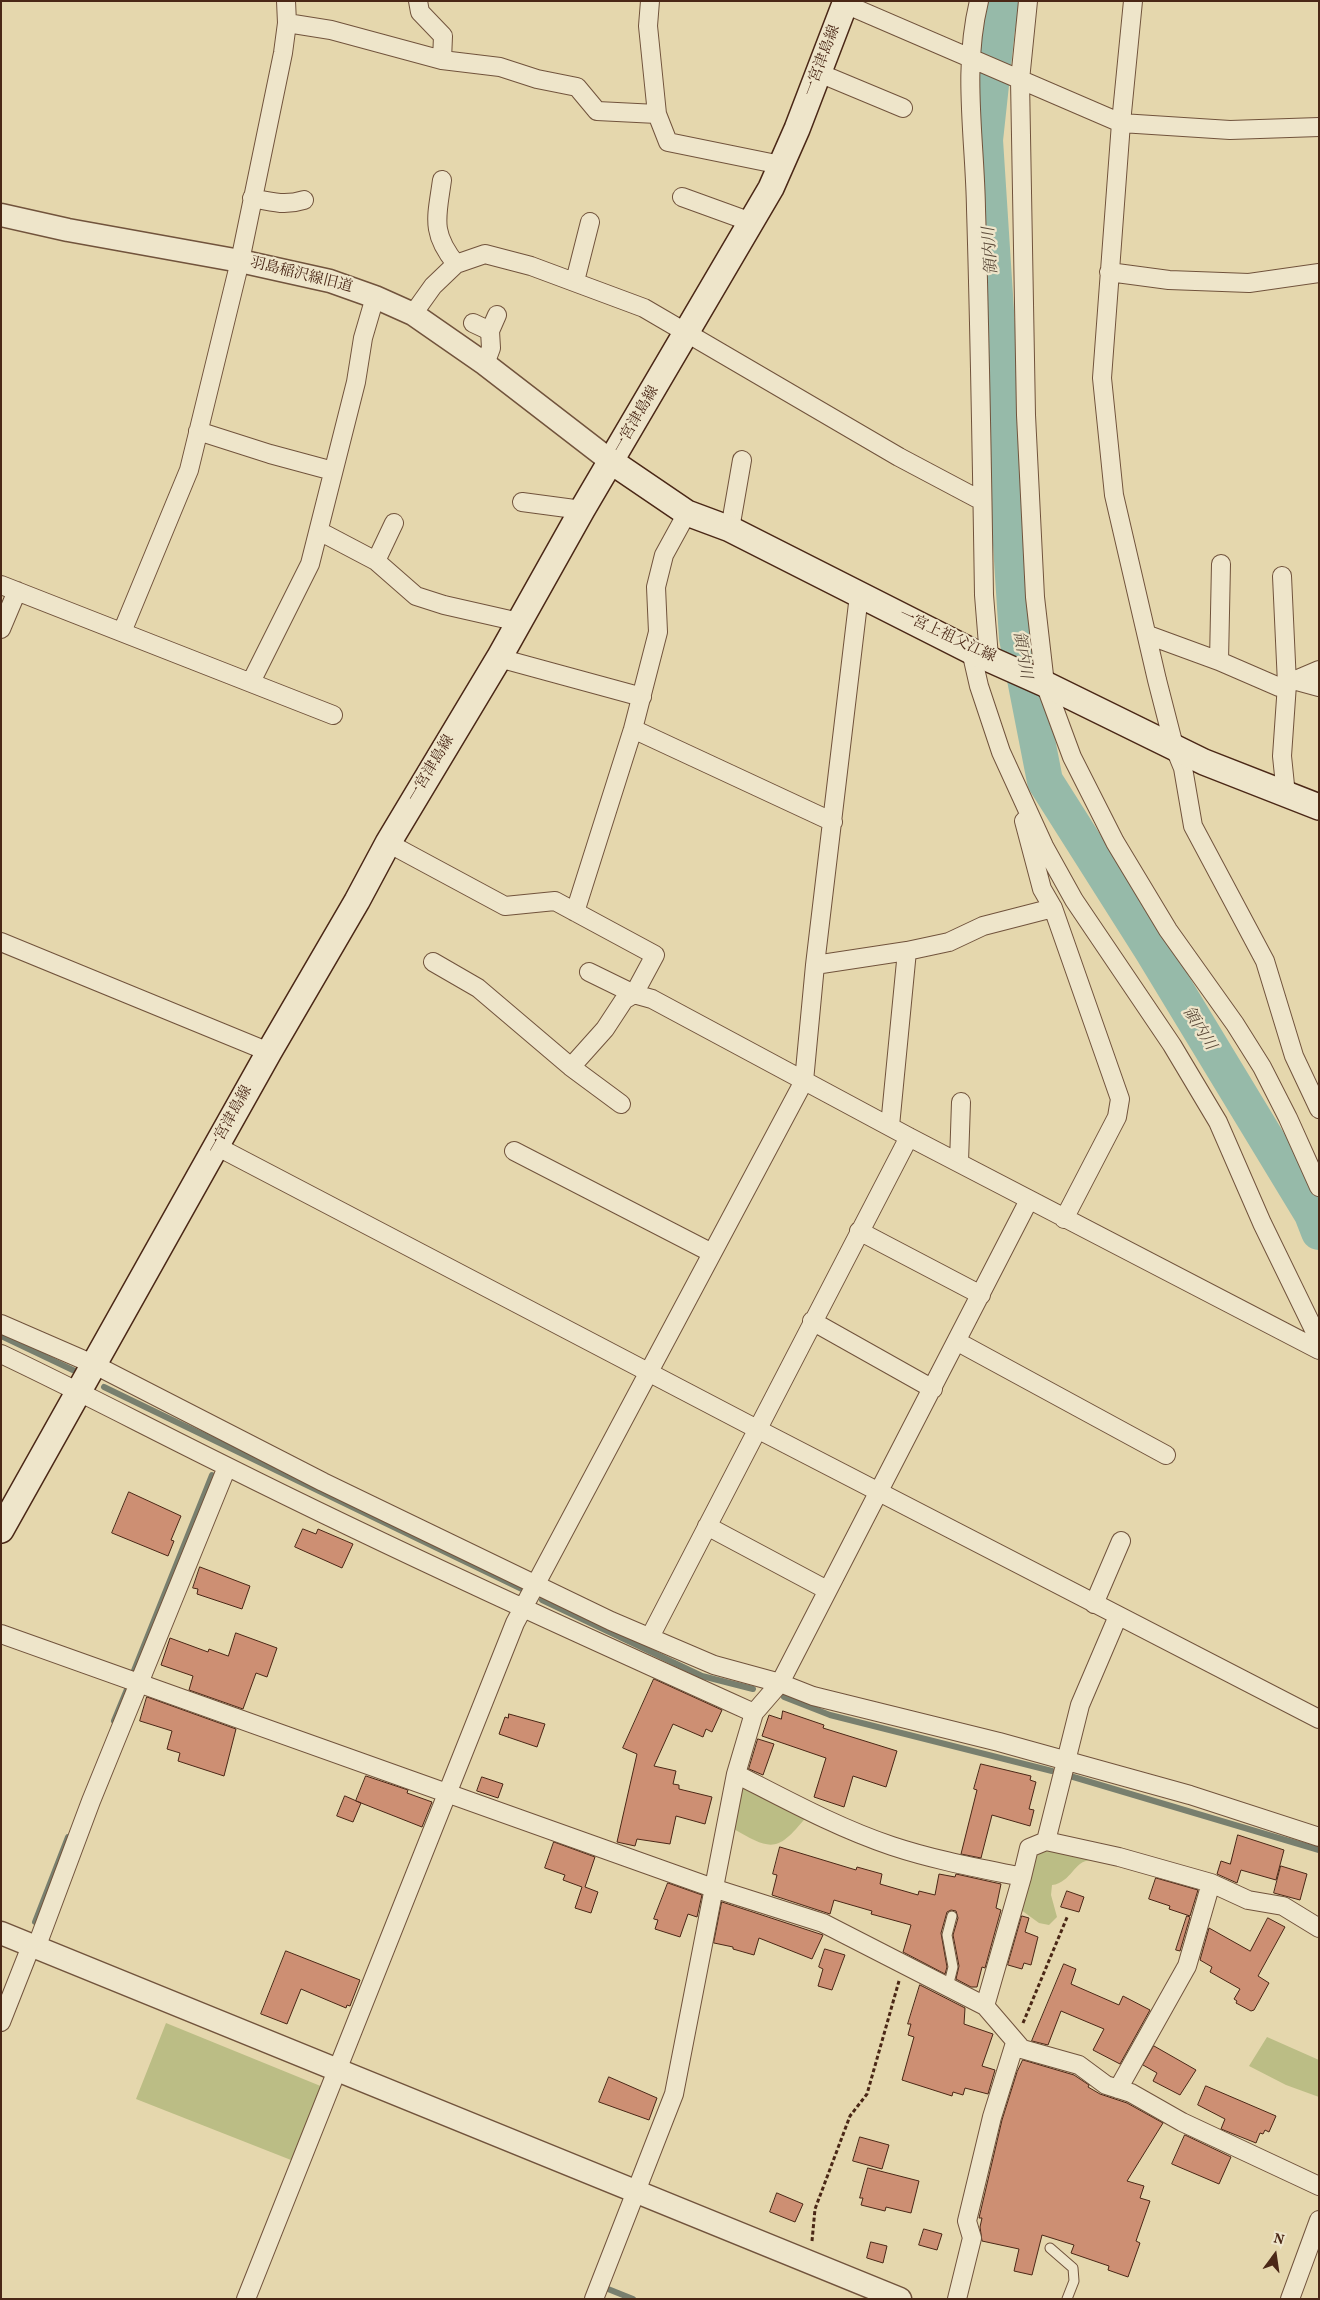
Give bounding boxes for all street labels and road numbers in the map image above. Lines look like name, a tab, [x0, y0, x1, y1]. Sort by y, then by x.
street label: 一宮津島線	[801, 23, 845, 99]
street label: 羽島稲沢線旧道	[248, 255, 354, 297]
street label: 一宮津島線	[610, 383, 664, 457]
street label: 一宮上祖父江線	[896, 607, 998, 667]
street label: 一宮津島線	[405, 732, 459, 806]
street label: 一宮津島線	[205, 1083, 257, 1157]

